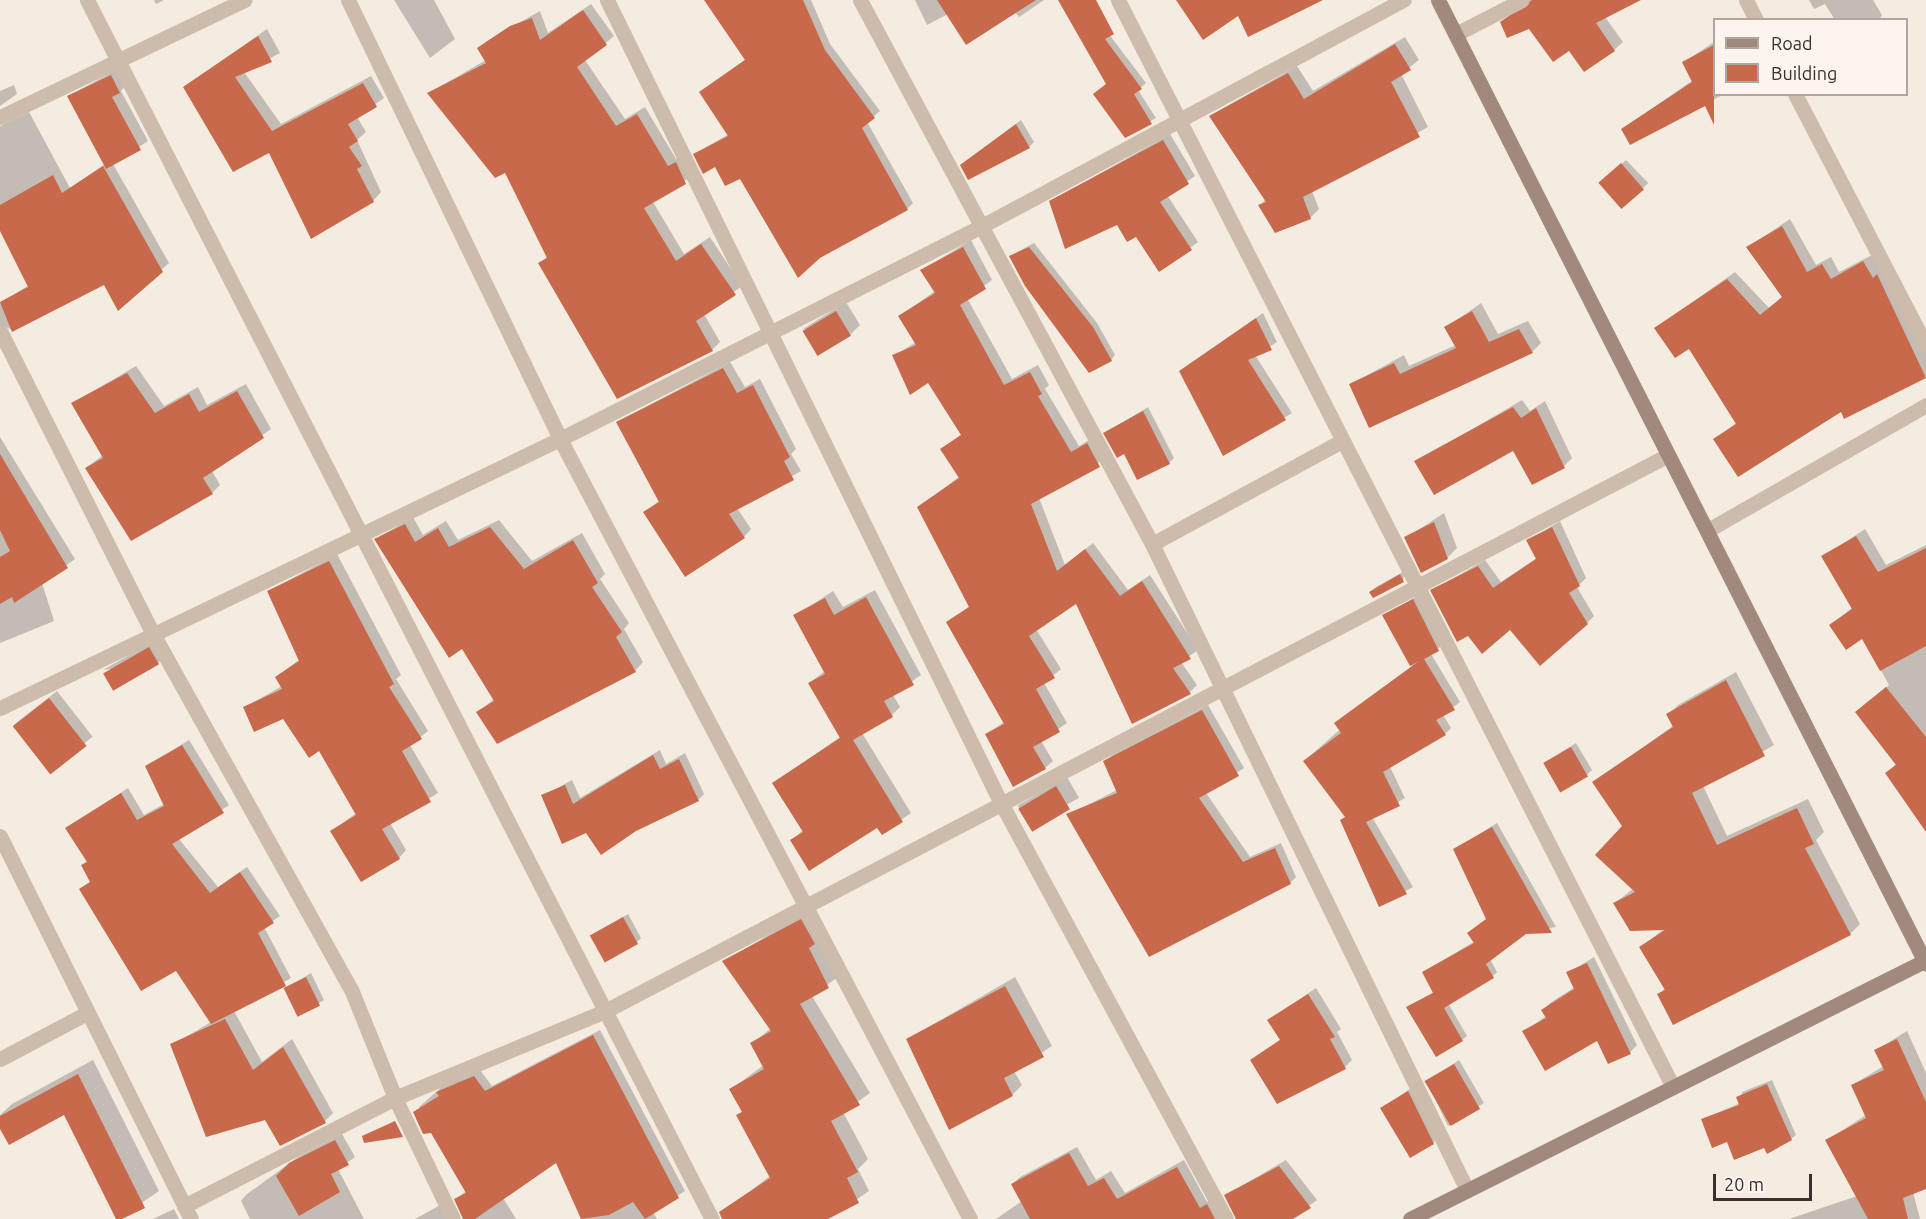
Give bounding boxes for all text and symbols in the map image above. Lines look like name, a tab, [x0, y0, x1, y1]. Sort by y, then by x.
legend	[1713, 18, 1908, 96]
text: Road	[1771, 33, 1813, 53]
text: Building	[1771, 63, 1837, 83]
scale bar	[1716, 1162, 1815, 1200]
text: 20 m	[1724, 1174, 1764, 1194]

